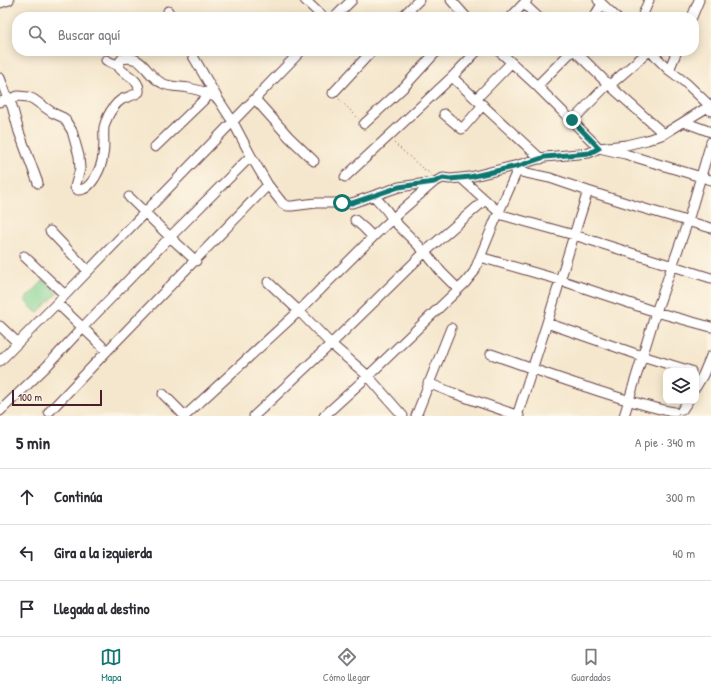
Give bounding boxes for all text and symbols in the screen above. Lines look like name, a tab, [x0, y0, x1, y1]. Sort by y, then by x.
search box	[12, 12, 699, 56]
icon: search	[26, 23, 48, 45]
text: Buscar aquí	[58, 24, 121, 45]
route end	[563, 111, 581, 129]
route start	[333, 194, 351, 212]
map controls	[663, 368, 699, 404]
button: layers	[663, 368, 699, 404]
scale bar	[12, 388, 102, 407]
text: 100 m	[18, 390, 42, 404]
text: 5 min	[16, 431, 50, 454]
text: A pie · 340 m	[635, 433, 695, 451]
icon: ahead	[16, 486, 38, 508]
text: Continúa	[54, 486, 102, 507]
text: 300 m	[666, 488, 695, 506]
icon: left	[16, 542, 38, 564]
text: Gira a la izquierda	[54, 542, 152, 563]
text: 40 m	[672, 544, 695, 562]
icon: arrive	[16, 598, 38, 620]
text: Llegada al destino	[54, 598, 150, 619]
tab: Mapa	[100, 646, 122, 684]
tab: Cómo llegar	[323, 646, 370, 684]
tab: Guardados	[571, 646, 611, 684]

